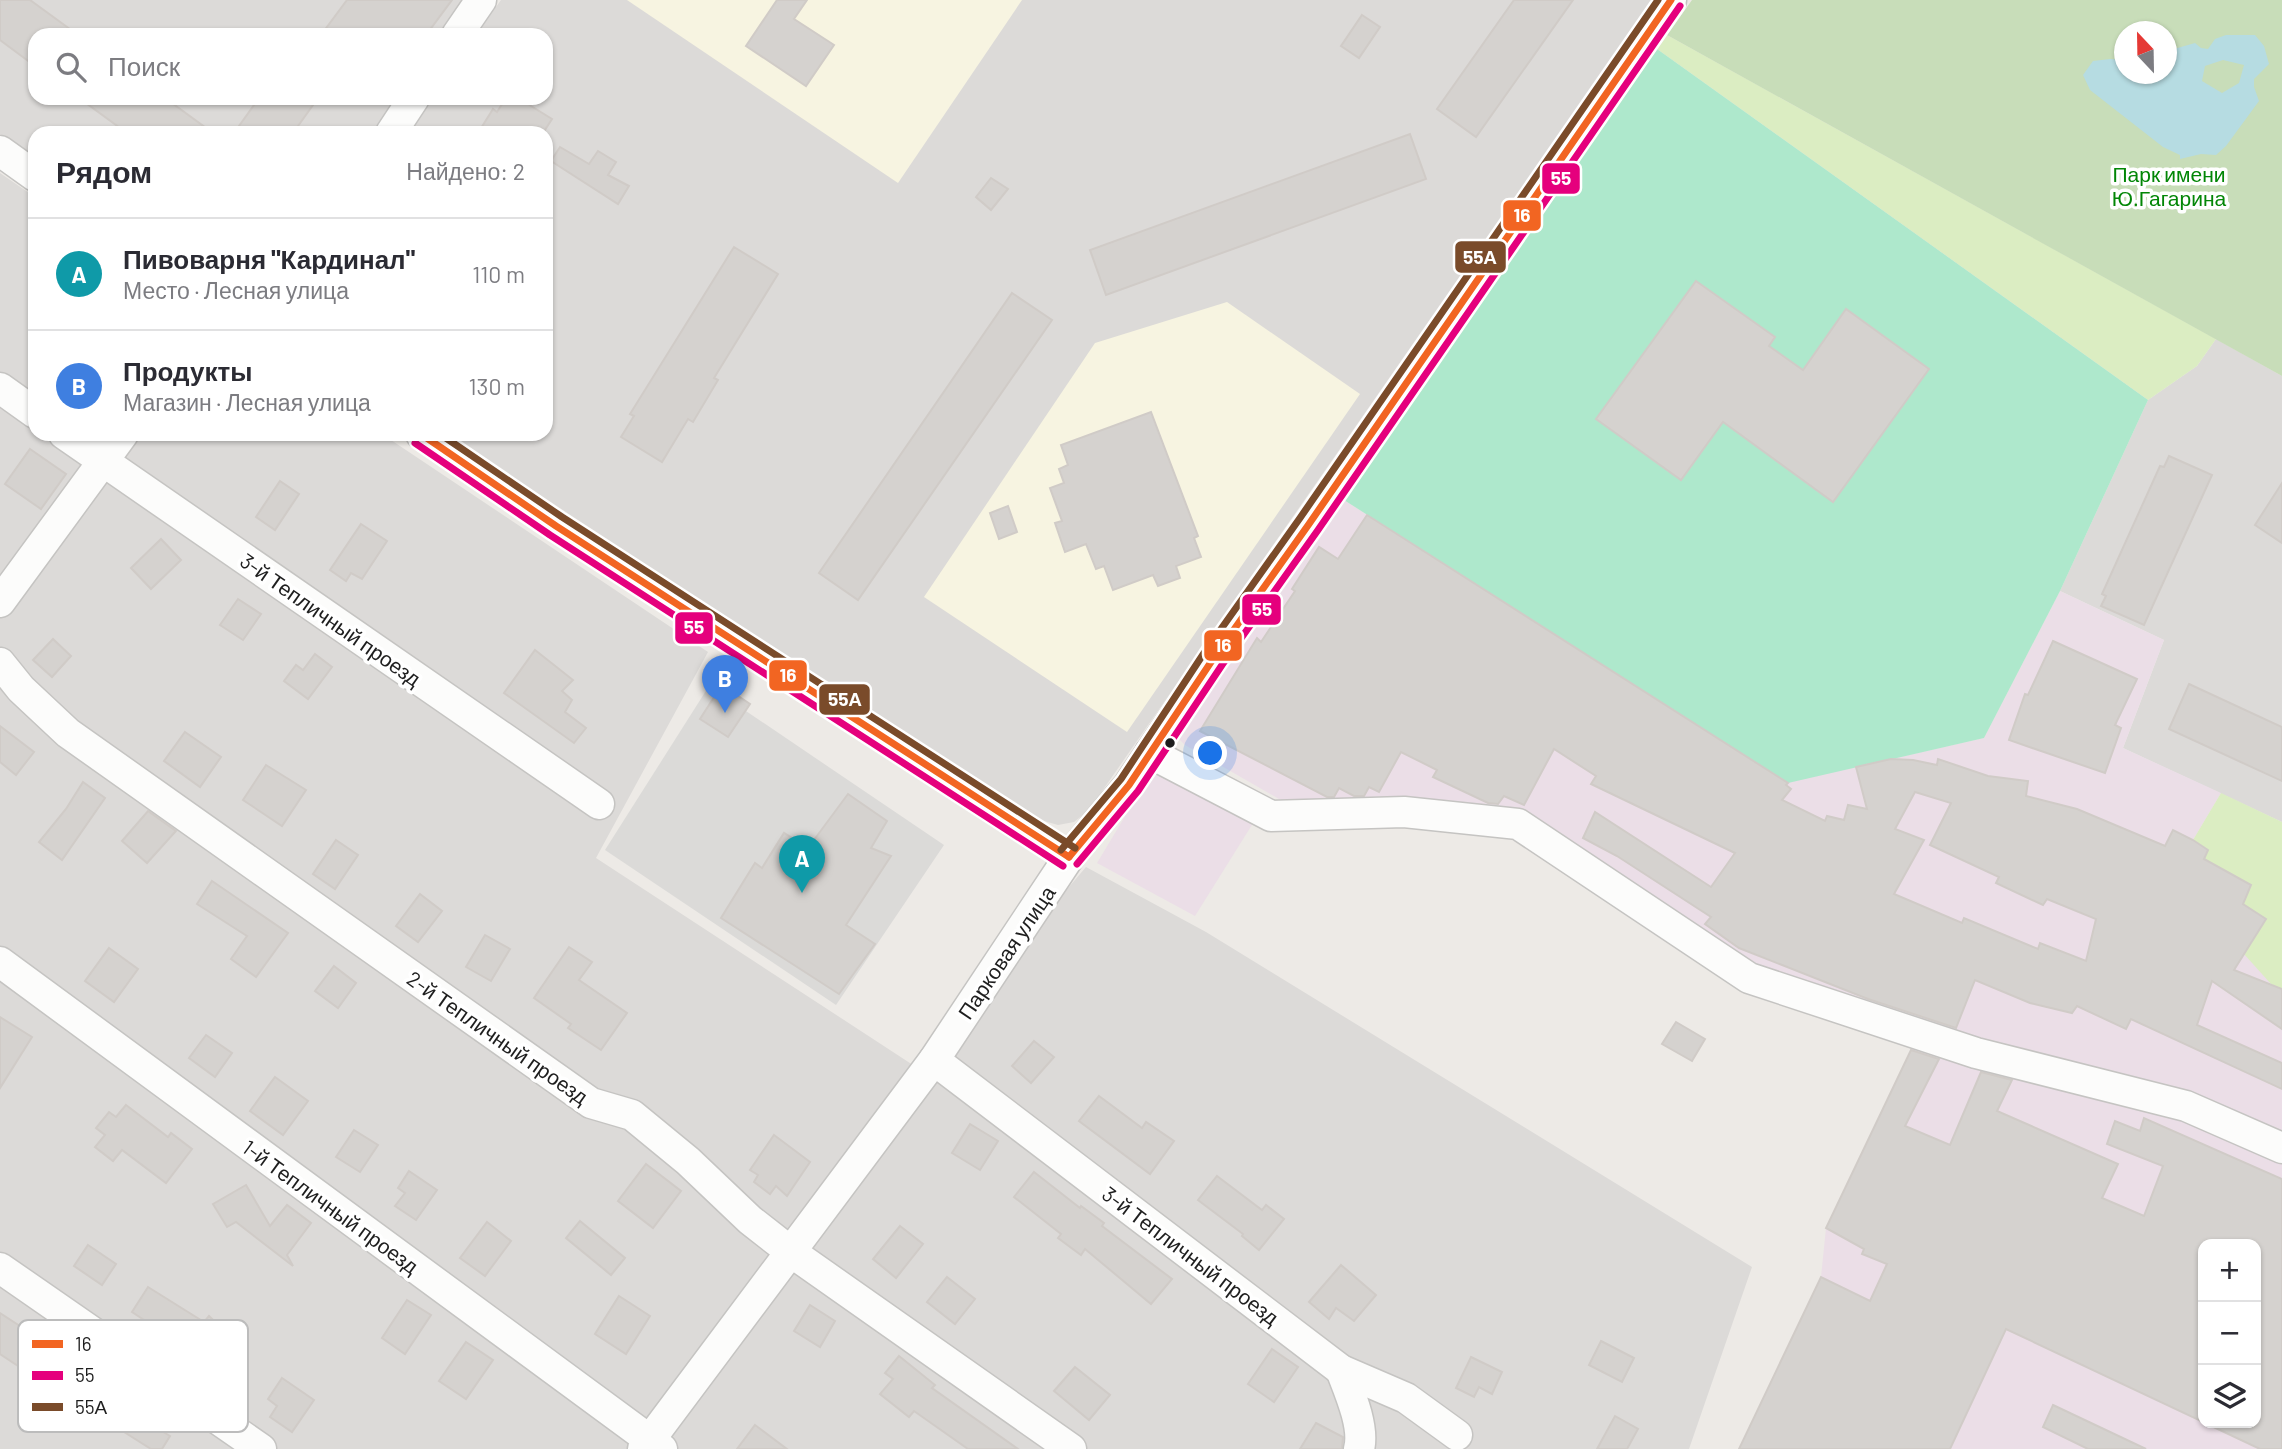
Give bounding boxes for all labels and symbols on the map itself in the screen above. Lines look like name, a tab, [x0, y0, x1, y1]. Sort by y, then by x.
north arrow	[2114, 21, 2177, 84]
park label: Парк имени Ю.Гагарина	[2112, 161, 2227, 210]
line badge: 55	[1541, 162, 1581, 195]
text: 55	[1551, 166, 1571, 189]
line badge: 16	[1502, 199, 1542, 232]
text: 16	[1514, 203, 1530, 226]
line badge: 55А	[1454, 240, 1507, 274]
text: 55А	[1463, 245, 1497, 268]
street label: 3-й Тепличный проезд	[236, 547, 426, 691]
line badge: 55	[1241, 593, 1282, 626]
text: 55	[1252, 597, 1272, 620]
line badge: 55	[674, 611, 714, 645]
text: 55	[684, 615, 704, 638]
line badge: 16	[1203, 629, 1243, 662]
text: 16	[1215, 633, 1231, 656]
pin: B	[702, 655, 748, 713]
line badge: 16	[768, 659, 808, 692]
text: 16	[780, 663, 796, 686]
line badge: 55А	[818, 683, 871, 716]
text: 55А	[828, 687, 862, 710]
unlabelled marker	[1163, 736, 1177, 750]
your location	[1193, 736, 1227, 770]
pin: A	[779, 835, 825, 893]
street label: Парковая улица	[952, 880, 1060, 1023]
street label: 2-й Тепличный проезд	[403, 965, 593, 1109]
street label: 1-й Тепличный проезд	[238, 1134, 424, 1278]
street label: 3-й Тепличный проезд	[1098, 1180, 1284, 1330]
legend	[18, 1320, 248, 1432]
text: 16	[75, 1332, 91, 1355]
text: 55	[75, 1363, 95, 1386]
text: 55А	[75, 1395, 108, 1418]

